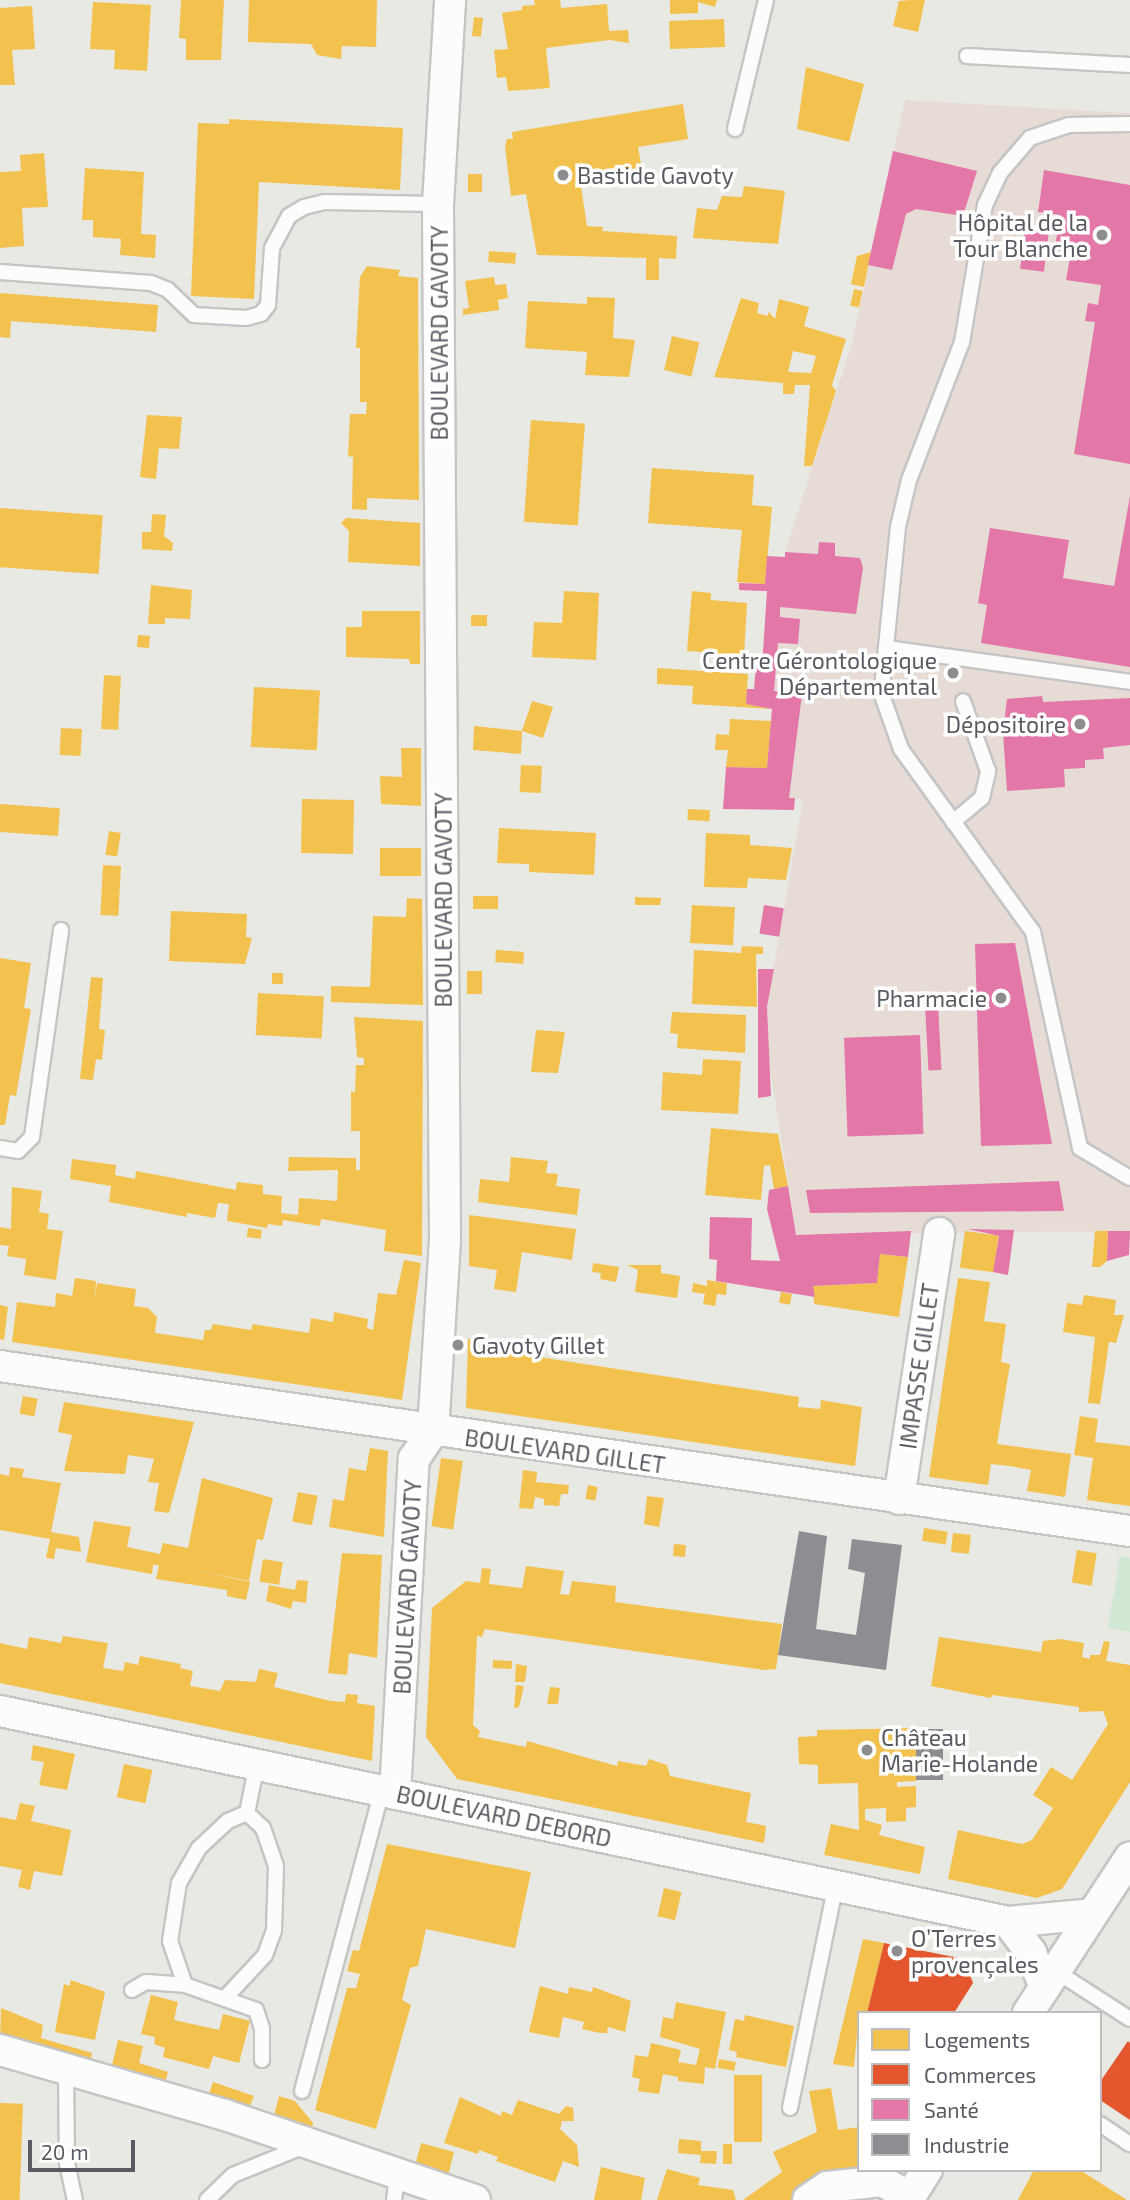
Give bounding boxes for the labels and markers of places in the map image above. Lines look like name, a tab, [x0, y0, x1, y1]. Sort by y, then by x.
place label: Bastide Gavoty	[577, 161, 734, 189]
marker: Bastide Gavoty	[555, 167, 571, 183]
place label: Hôpital de la Tour Blanche	[953, 208, 1088, 262]
marker: Hôpital de la Tour Blanche	[1094, 227, 1110, 243]
place label: Centre Gérontologique Départemental	[702, 646, 937, 700]
marker: Centre Gérontologique Départemental	[943, 663, 963, 683]
place label: Dépositoire	[946, 710, 1066, 738]
marker: Dépositoire	[1072, 716, 1088, 732]
place label: Pharmacie	[876, 984, 987, 1012]
marker: Pharmacie	[993, 990, 1009, 1006]
place label: Gavoty Gillet	[472, 1331, 605, 1359]
marker: Gavoty Gillet	[450, 1337, 466, 1353]
place label: Château Marie-Holande	[881, 1723, 1038, 1777]
marker: Château Marie-Holande	[859, 1742, 875, 1758]
place label: O’Terres provençales	[911, 1924, 1039, 1978]
marker: O’Terres provençales	[889, 1943, 905, 1959]

